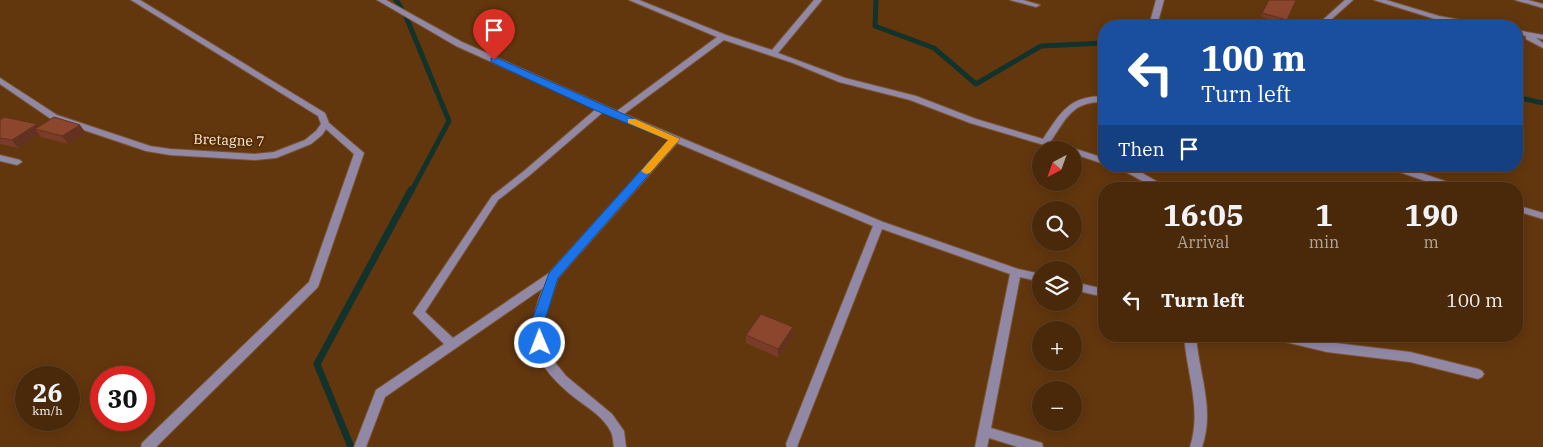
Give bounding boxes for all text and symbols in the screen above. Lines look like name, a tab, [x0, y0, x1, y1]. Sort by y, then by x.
pin	[473, 9, 515, 60]
icon: arrive	[480, 16, 508, 44]
text: 100 m	[1201, 35, 1306, 81]
icon: left	[1118, 40, 1183, 105]
text: Turn left	[1201, 79, 1291, 108]
street label: Bretagne 7	[193, 130, 265, 150]
icon: arrive	[1175, 135, 1203, 163]
text: Then	[1118, 137, 1165, 161]
north arrow	[1032, 141, 1082, 191]
map controls	[1032, 141, 1082, 431]
text: 16:05	[1163, 195, 1244, 234]
text: 1	[1315, 195, 1333, 234]
text: 190	[1404, 195, 1458, 234]
button: search	[1032, 201, 1082, 251]
text: Arrival	[1177, 232, 1229, 252]
text: min	[1309, 232, 1339, 252]
text: m	[1424, 232, 1439, 252]
button: layers	[1032, 261, 1082, 311]
icon: left	[1118, 286, 1146, 314]
text: Turn left	[1161, 288, 1244, 312]
text: 100 m	[1446, 288, 1503, 312]
position arrow	[513, 316, 565, 368]
button: +	[1032, 321, 1082, 371]
speed limit sign: 30	[90, 366, 155, 431]
text: 26	[32, 376, 63, 409]
button: −	[1032, 381, 1082, 431]
text: km/h	[32, 403, 63, 418]

